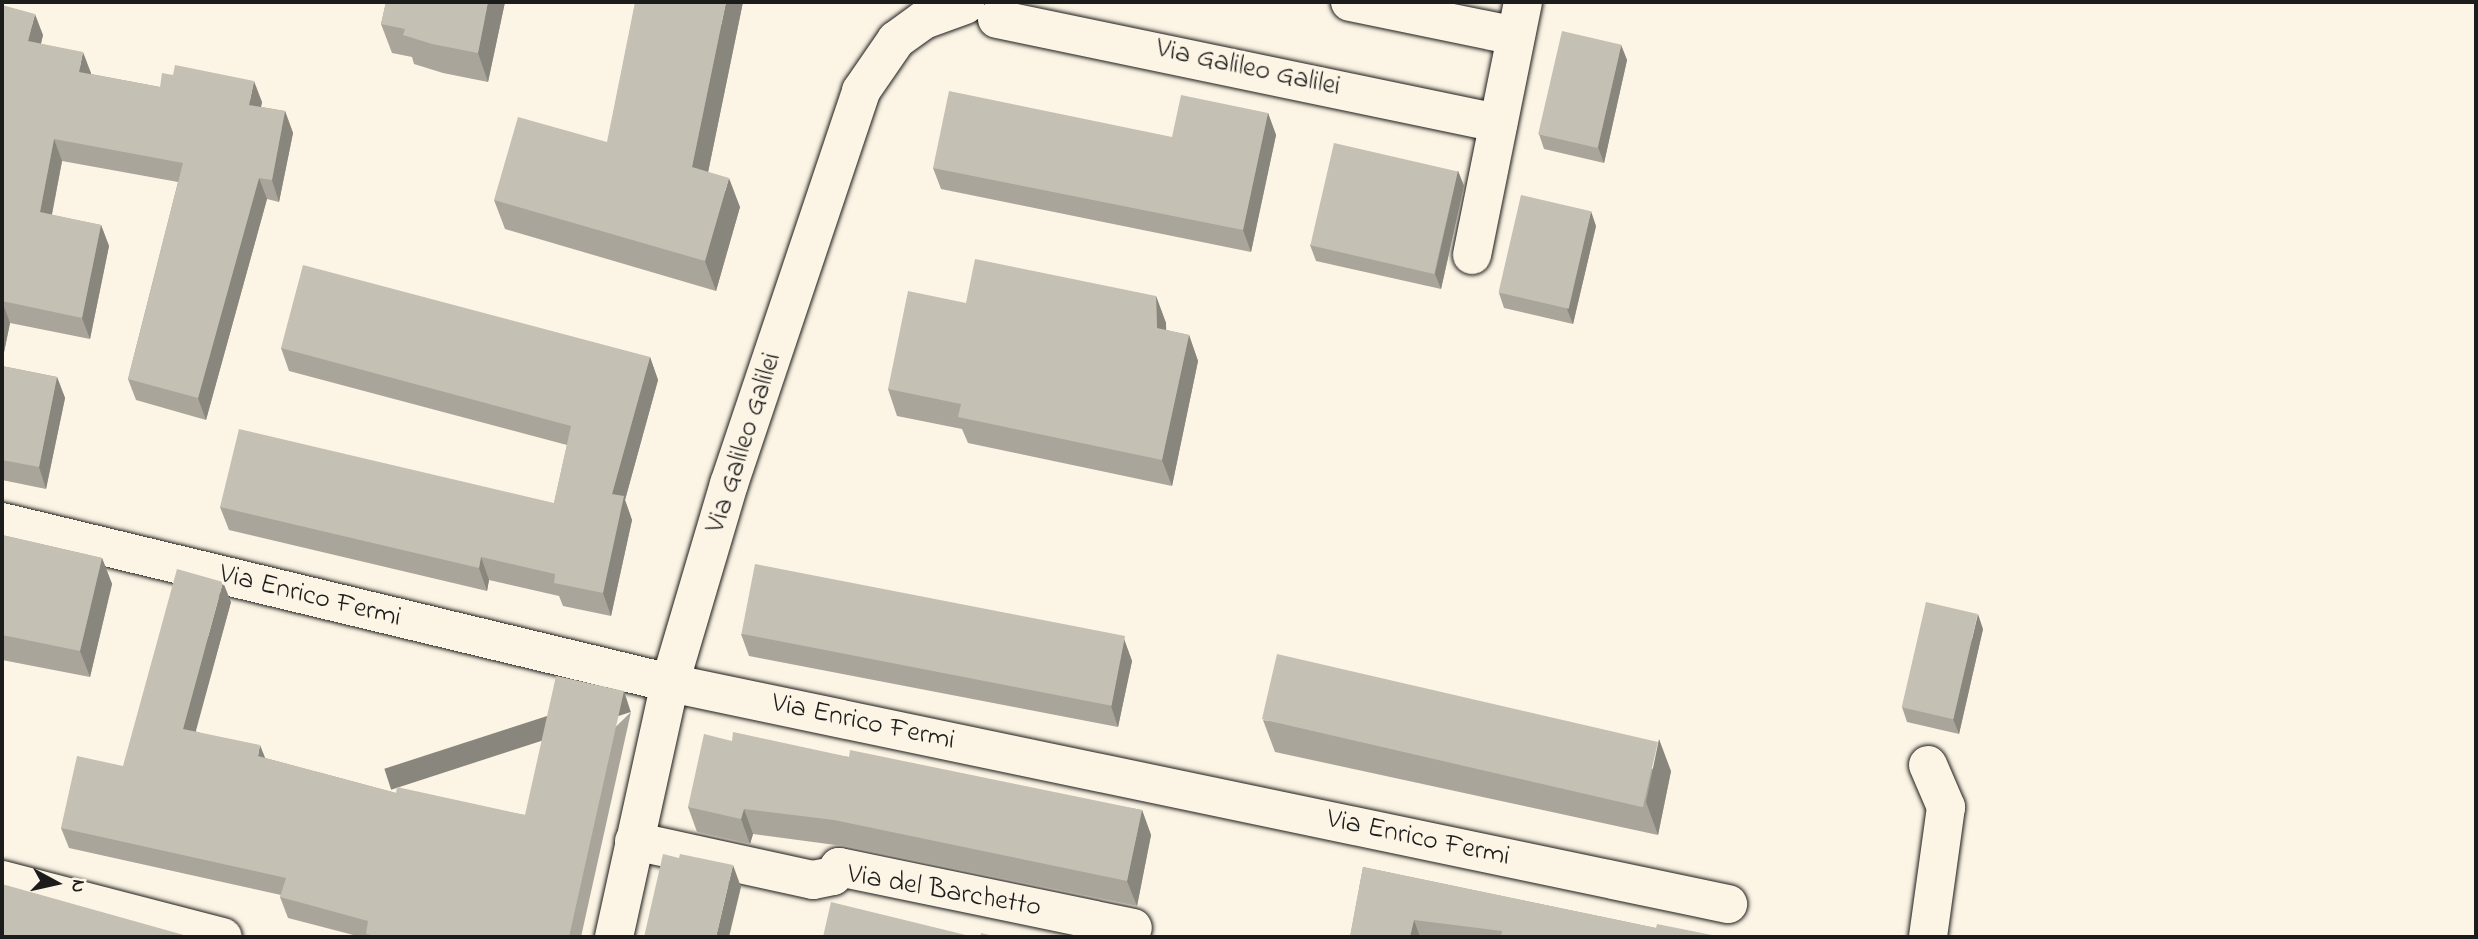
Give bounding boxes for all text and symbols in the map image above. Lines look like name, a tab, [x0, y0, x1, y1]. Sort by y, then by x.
street label: Via Galileo Galilei	[1153, 33, 1343, 105]
street label: Via Galileo Galilei	[700, 349, 790, 537]
street label: Via Enrico Fermi	[216, 558, 404, 636]
street label: Via Enrico Fermi	[768, 687, 958, 759]
street label: Via Enrico Fermi	[1323, 803, 1513, 875]
north arrow	[21, 848, 91, 918]
street label: Via del Barchetto	[845, 858, 1043, 926]
text: N	[63, 878, 92, 894]

